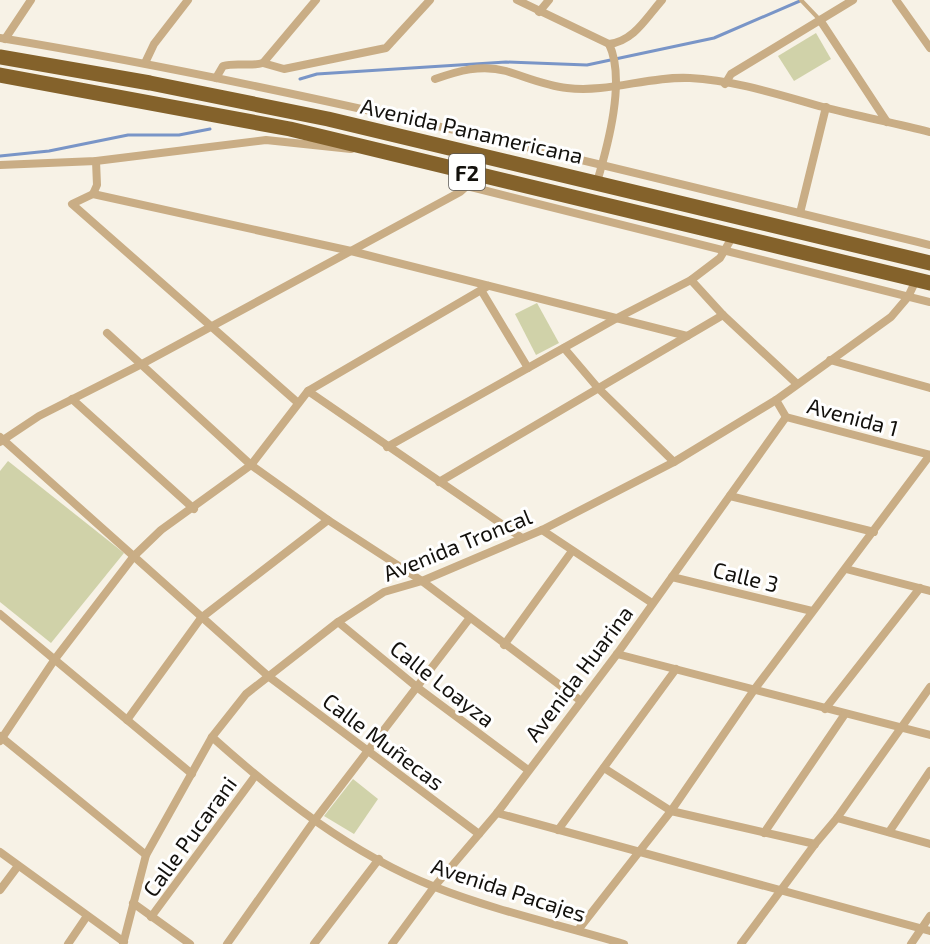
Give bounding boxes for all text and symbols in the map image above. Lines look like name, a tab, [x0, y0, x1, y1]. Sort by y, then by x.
street label: Avenida Panamericana	[358, 92, 586, 168]
road number: F2	[449, 154, 485, 190]
street label: Avenida 1	[805, 391, 901, 441]
street label: Avenida Troncal	[379, 502, 535, 586]
street label: Calle 3	[711, 555, 781, 597]
street label: Avenida Huarina	[519, 600, 637, 746]
street label: Calle Loayza	[386, 634, 500, 732]
street label: Calle Muñecas	[318, 687, 450, 795]
street label: Calle Pucarani	[137, 771, 241, 901]
street label: Avenida Pacajes	[428, 852, 589, 927]

